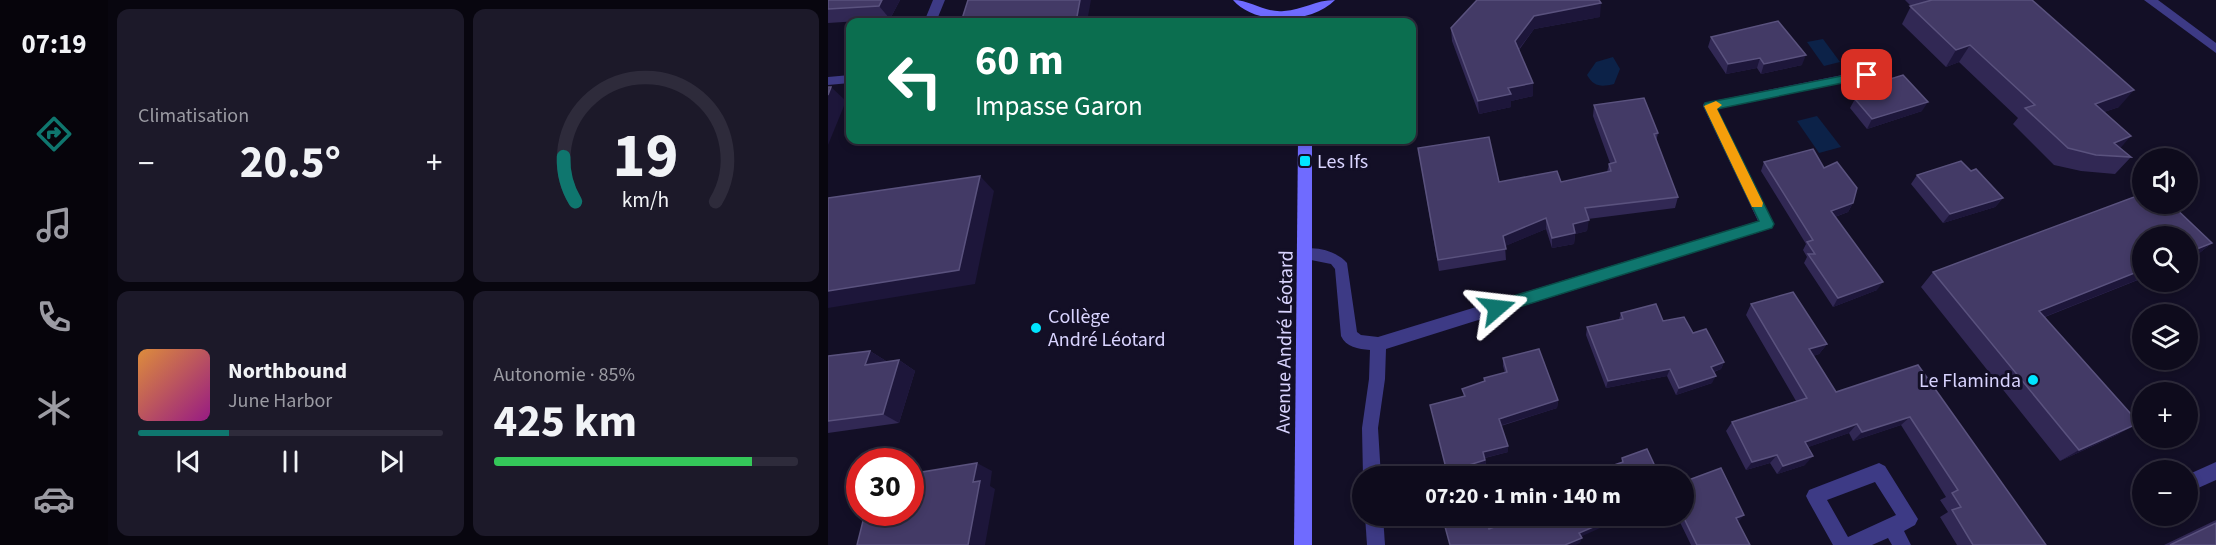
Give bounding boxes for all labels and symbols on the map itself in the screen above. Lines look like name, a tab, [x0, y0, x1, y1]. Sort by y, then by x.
pin	[1841, 49, 1892, 100]
place label: Les Ifs	[1317, 148, 1368, 176]
marker: Les Ifs	[1298, 154, 1312, 168]
street label: Avenue André Léotard	[1269, 250, 1301, 434]
position arrow	[1465, 276, 1529, 340]
place label: Collège André Léotard	[1048, 303, 1166, 354]
marker: Collège André Léotard	[1029, 321, 1043, 335]
place label: Le Flaminda	[1919, 367, 2021, 395]
marker: Le Flaminda	[2026, 373, 2040, 387]
speed limit sign: 30	[846, 448, 924, 526]

